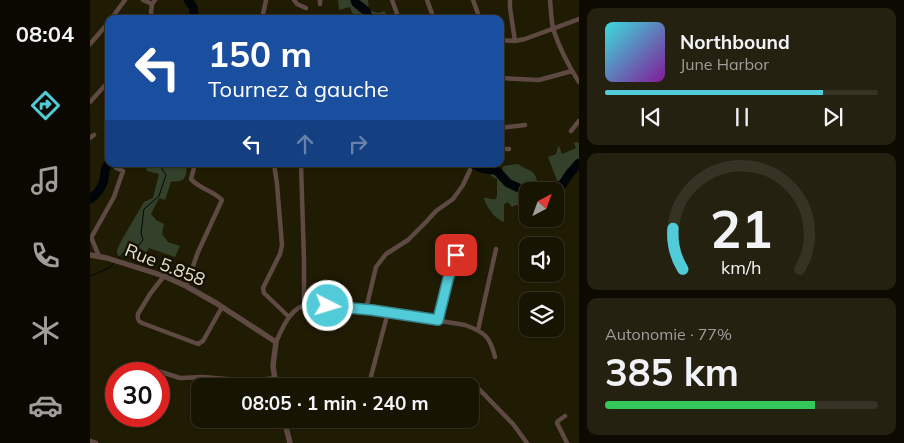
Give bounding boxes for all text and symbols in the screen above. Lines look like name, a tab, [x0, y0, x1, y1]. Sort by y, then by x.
text: 08:04	[16, 20, 74, 48]
text: Northbound	[680, 30, 790, 54]
text: 150 m	[208, 32, 312, 76]
icon: left	[125, 35, 190, 100]
text: June Harbor	[680, 54, 769, 74]
text: Tournez à gauche	[208, 75, 389, 103]
icon: directions	[28, 88, 63, 123]
icon: previous	[637, 103, 665, 131]
icon: pause	[728, 103, 756, 131]
icon: next	[819, 103, 847, 131]
icon: left	[238, 130, 266, 158]
icon: ahead	[291, 130, 319, 158]
icon: right	[344, 130, 372, 158]
icon: music	[28, 163, 63, 198]
north arrow	[519, 182, 564, 228]
map controls	[519, 182, 564, 337]
text: 21	[710, 196, 773, 261]
pin	[435, 234, 477, 276]
button: sound	[519, 237, 564, 282]
icon: phone	[28, 238, 63, 273]
street label: Rue 5.858	[122, 238, 209, 291]
icon: arrive	[442, 241, 470, 269]
text: km/h	[721, 256, 762, 278]
position arrow	[301, 279, 353, 331]
button: layers	[519, 292, 564, 337]
icon: climate	[28, 313, 63, 348]
text: Autonomie · 77%	[605, 324, 732, 344]
text: 385 km	[605, 348, 739, 396]
speed limit sign: 30	[105, 362, 170, 427]
icon: car	[28, 388, 63, 423]
text: 08:05 · 1 min · 240 m	[241, 391, 429, 415]

